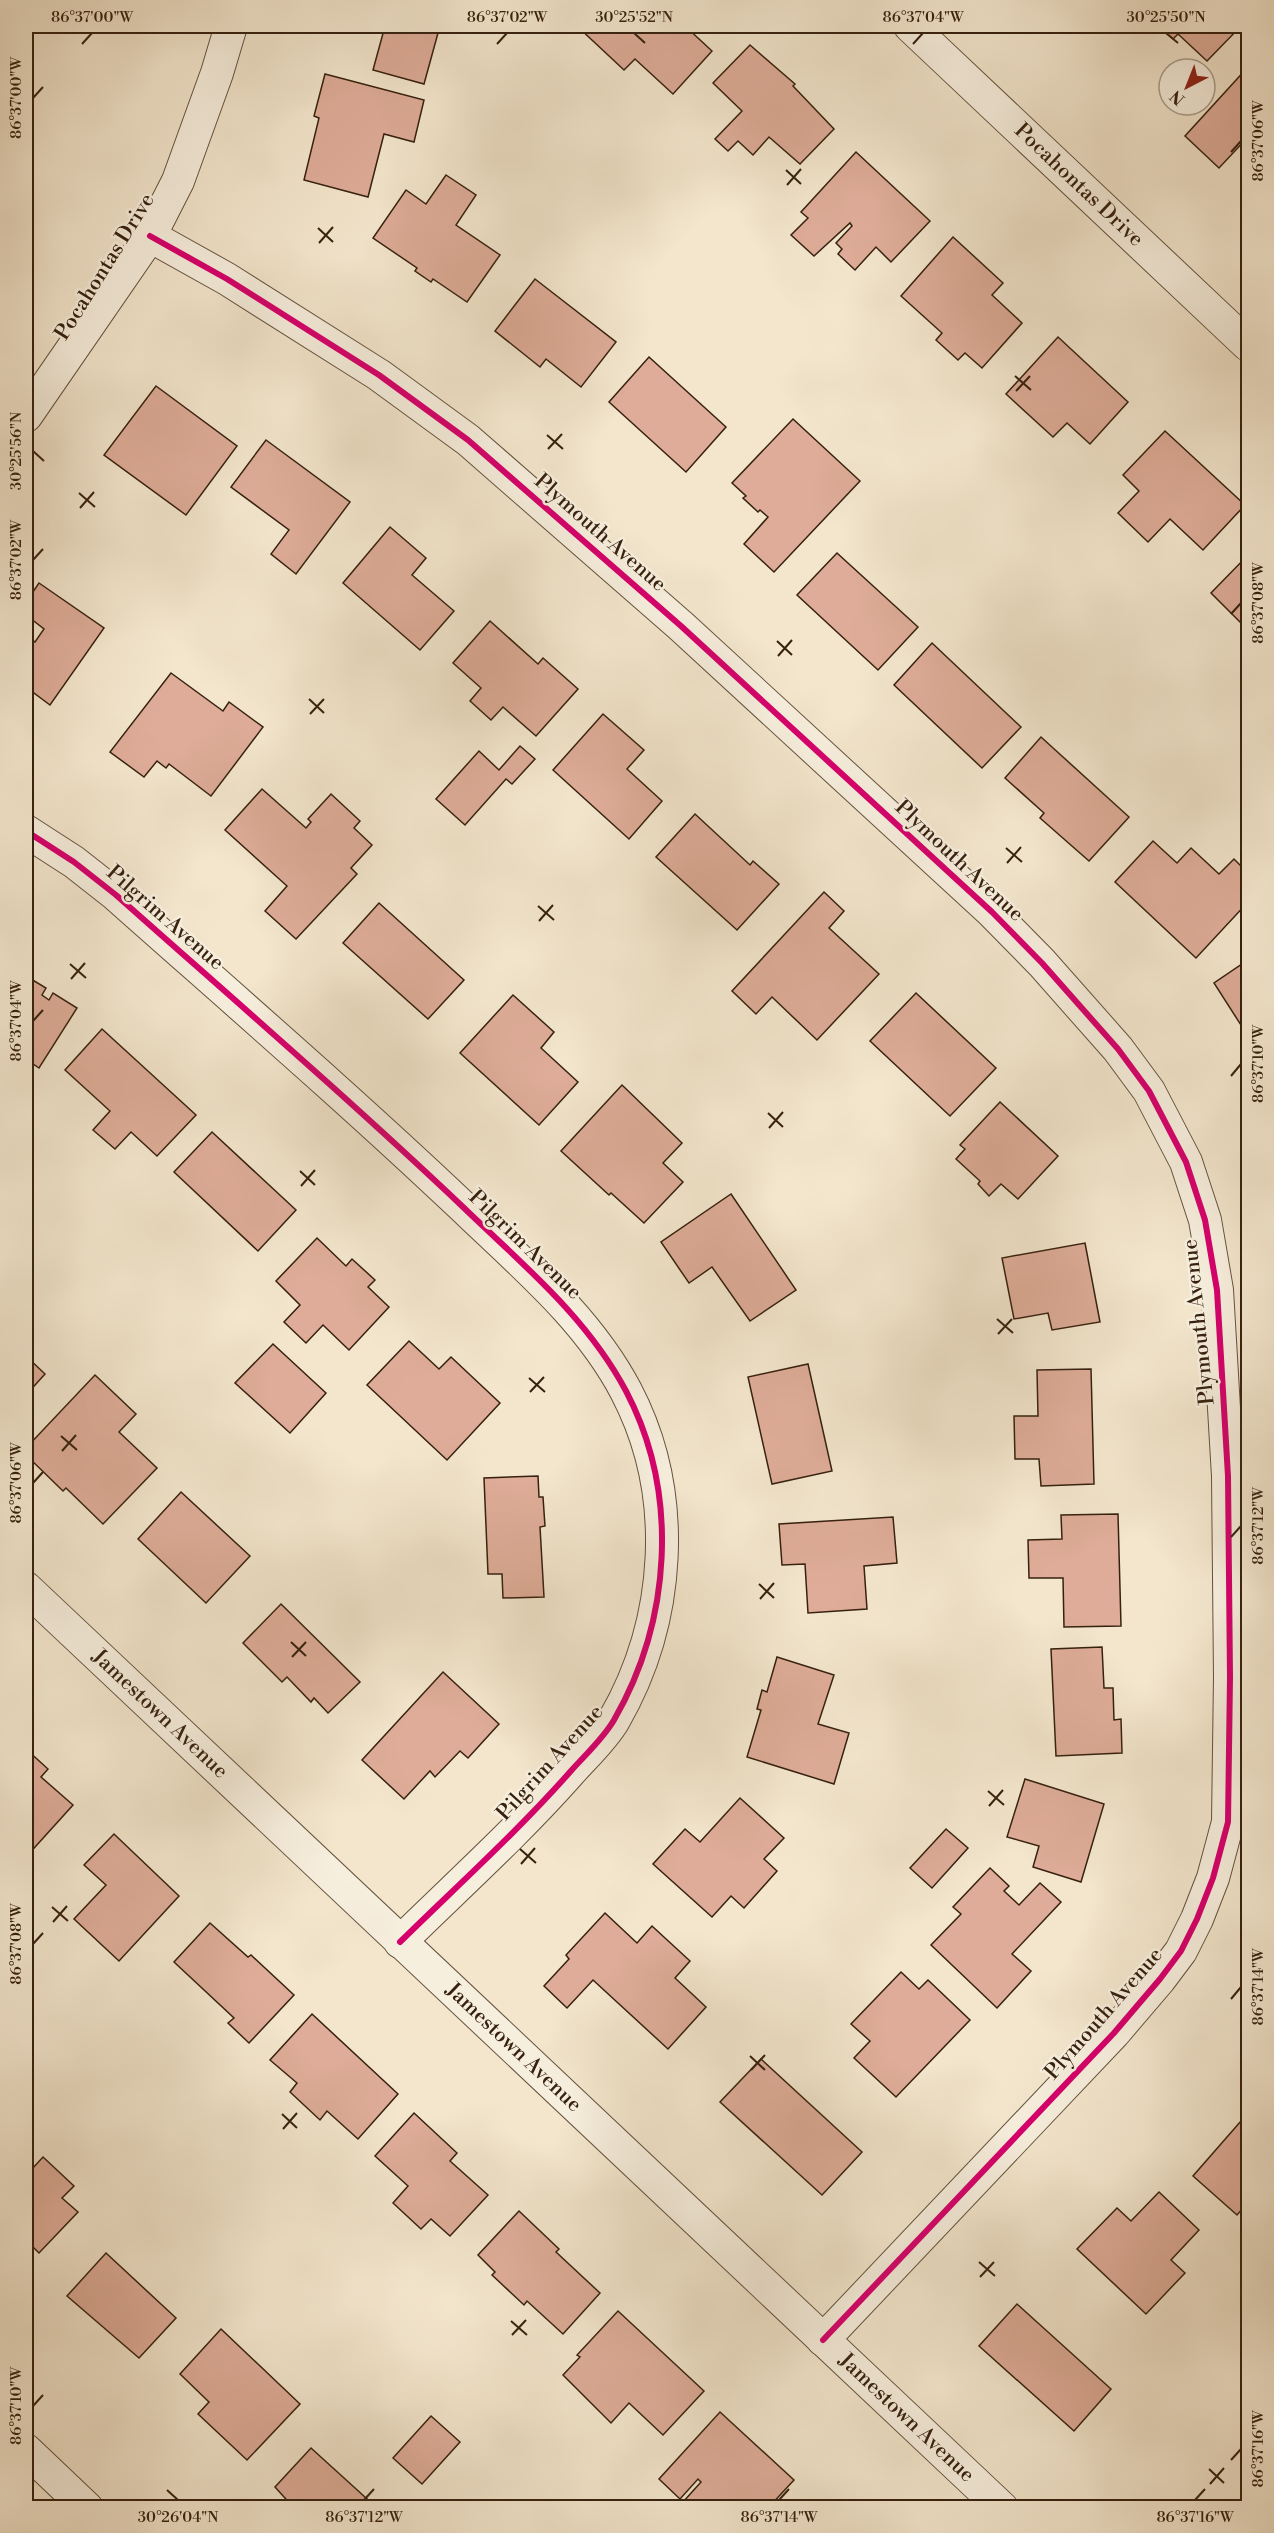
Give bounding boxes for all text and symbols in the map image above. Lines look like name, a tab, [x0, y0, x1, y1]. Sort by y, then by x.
text: 86°37'00"W	[51, 8, 133, 27]
text: 86°37'02"W	[467, 8, 548, 27]
text: 30°25'52"N	[595, 8, 673, 27]
text: 86°37'04"W	[882, 8, 964, 27]
text: 30°25'50"N	[1126, 8, 1206, 27]
text: 86°37'00"W	[7, 57, 26, 139]
north arrow	[1157, 57, 1217, 117]
text: N	[1166, 86, 1189, 109]
text: 86°37'06"W	[1249, 100, 1268, 182]
street label: Pocahontas Drive	[1009, 118, 1149, 252]
street label: Pocahontas Drive	[49, 189, 161, 345]
text: 30°25'56"N	[7, 412, 26, 490]
street label: Plymouth Avenue	[529, 468, 671, 598]
text: 86°37'02"W	[7, 519, 26, 600]
text: 86°37'08"W	[1249, 562, 1268, 644]
street label: Plymouth Avenue	[889, 795, 1029, 927]
street label: Pilgrim Avenue	[101, 860, 229, 976]
text: 86°37'04"W	[7, 980, 26, 1062]
text: 86°37'10"W	[1249, 1025, 1268, 1103]
street label: Pilgrim Avenue	[463, 1184, 587, 1306]
street label: Plymouth Avenue	[1177, 1238, 1221, 1406]
text: 86°37'06"W	[7, 1442, 26, 1524]
text: 86°37'12"W	[1249, 1487, 1268, 1565]
street label: Jamestown Avenue	[86, 1643, 233, 1784]
street label: Pilgrim Avenue	[491, 1700, 609, 1826]
text: 86°37'08"W	[7, 1903, 26, 1985]
street label: Plymouth Avenue	[1039, 1943, 1169, 2085]
text: 86°37'14"W	[1249, 1948, 1268, 2025]
street label: Jamestown Avenue	[439, 1977, 587, 2118]
street label: Jamestown Avenue	[832, 2347, 980, 2488]
text: 86°37'10"W	[7, 2367, 26, 2445]
text: 86°37'16"W	[1249, 2410, 1268, 2488]
text: 30°26'04"N	[138, 2508, 218, 2527]
text: 86°37'12"W	[325, 2508, 403, 2527]
text: 86°37'14"W	[741, 2508, 818, 2527]
text: 86°37'16"W	[1156, 2508, 1234, 2527]

